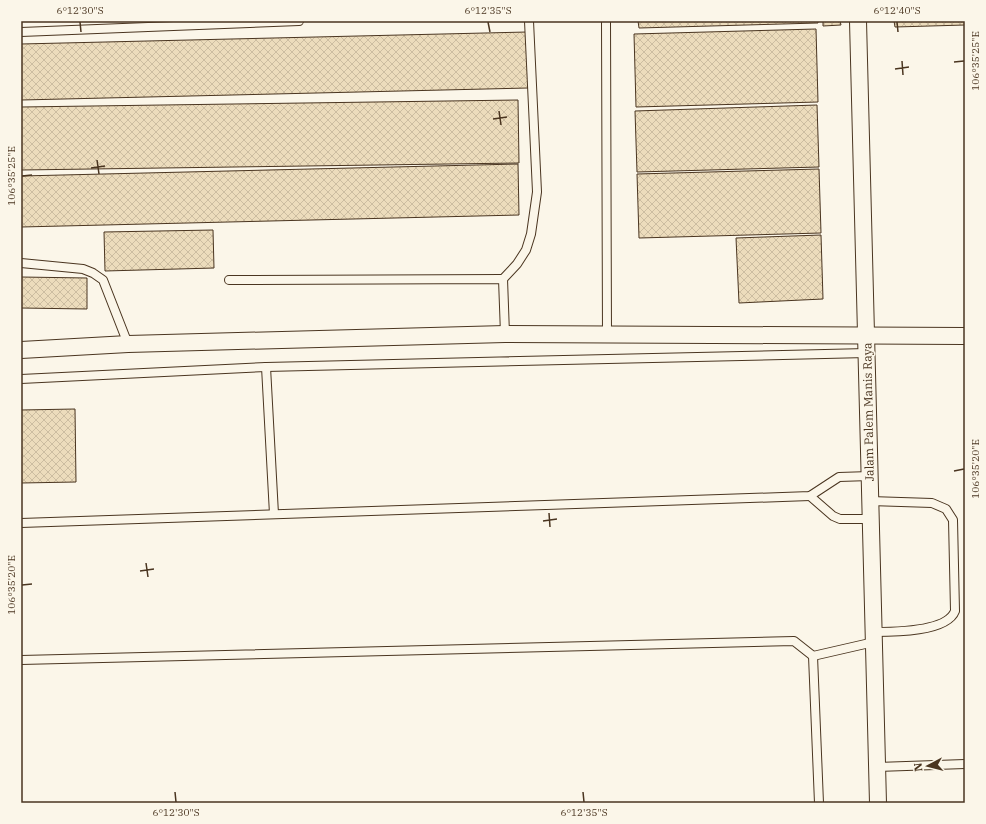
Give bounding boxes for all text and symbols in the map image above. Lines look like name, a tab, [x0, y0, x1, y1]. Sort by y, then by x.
text: 6°12'30"S	[56, 4, 104, 17]
text: 6°12'35"S	[464, 4, 512, 17]
text: 6°12'40"S	[873, 4, 921, 17]
text: 106°35'25"E	[969, 31, 982, 91]
text: 106°35'25"E	[5, 146, 18, 206]
street label: Jalam Palem Manis Raya	[859, 342, 877, 482]
text: 106°35'20"E	[969, 439, 982, 499]
text: 106°35'20"E	[5, 555, 18, 615]
north arrow	[908, 746, 948, 786]
text: N	[911, 762, 926, 772]
text: 6°12'30"S	[152, 806, 200, 819]
text: 6°12'35"S	[560, 806, 608, 819]

